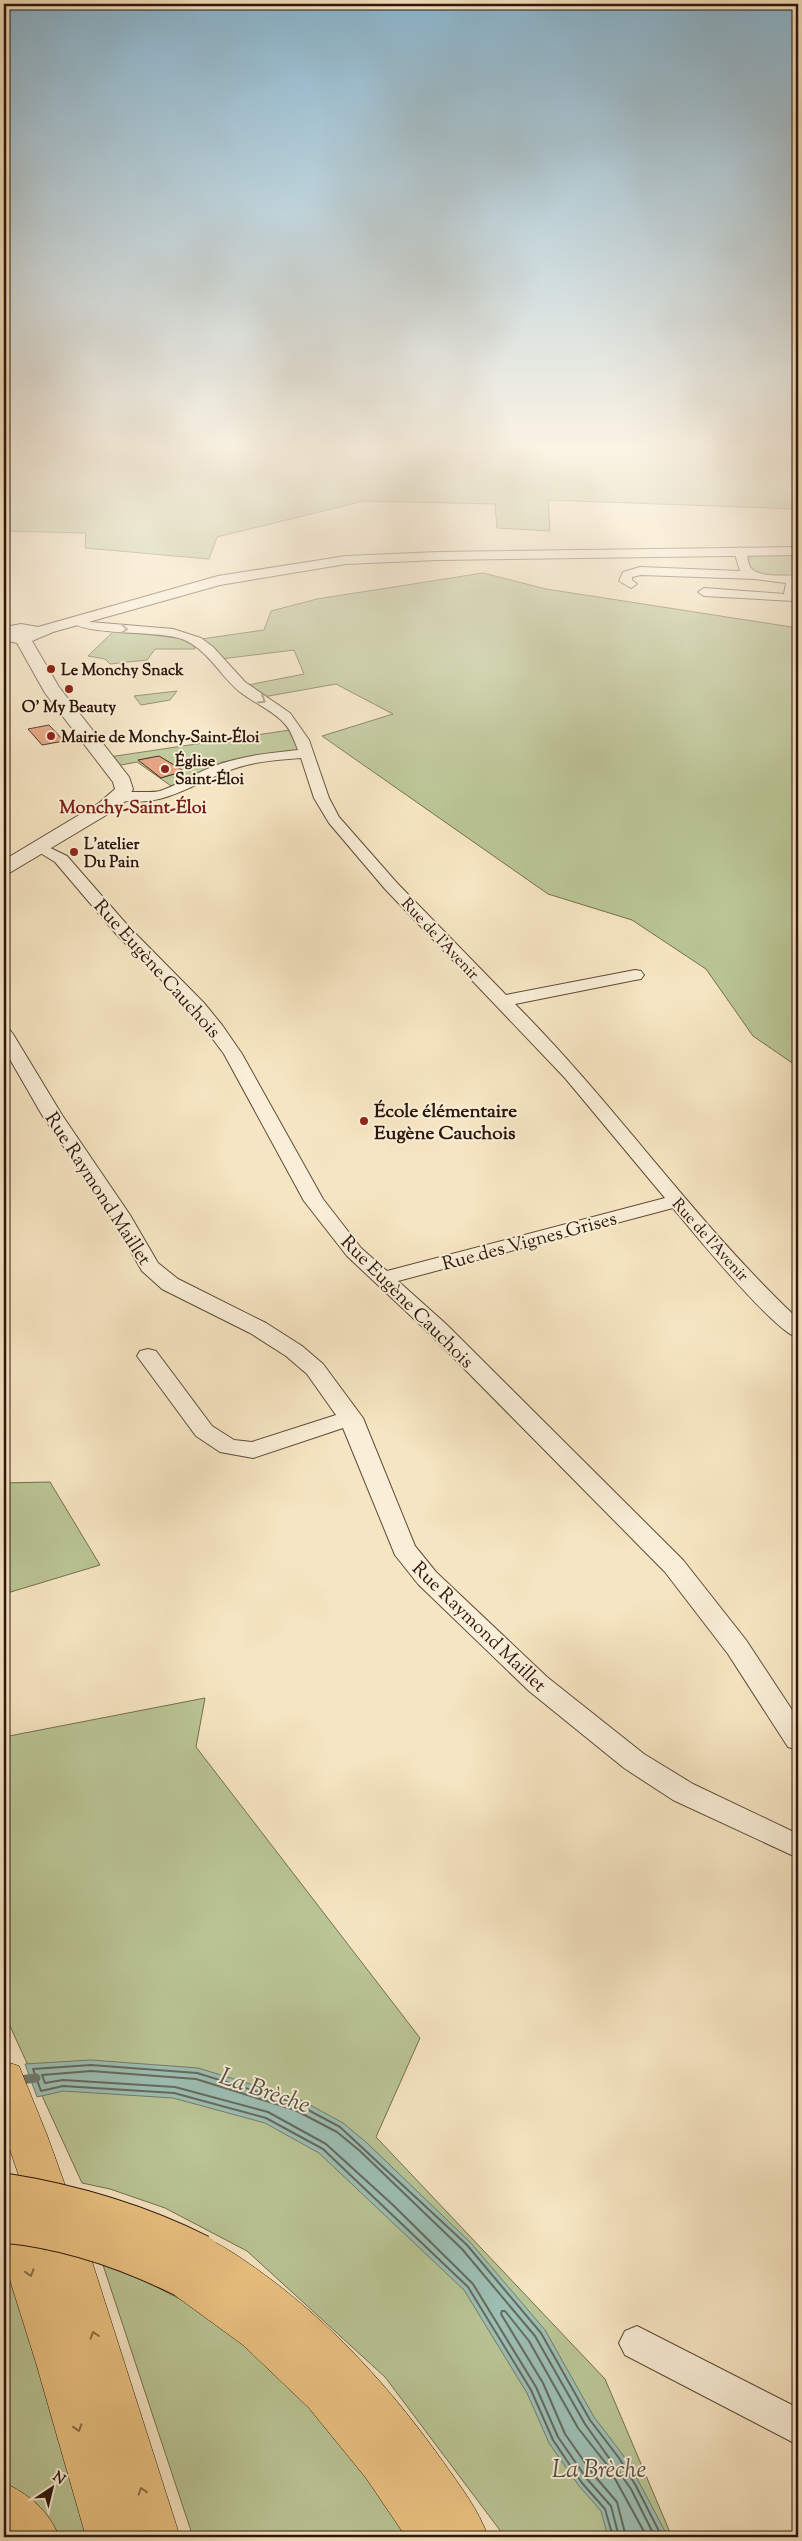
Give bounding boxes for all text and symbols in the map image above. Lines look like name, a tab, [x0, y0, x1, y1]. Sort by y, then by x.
one-way arrow	[121, 623, 129, 634]
place label: Le Monchy Snack	[61, 660, 184, 683]
marker: Le Monchy Snack	[45, 663, 57, 675]
marker: O' My Beauty	[63, 683, 75, 695]
one-way arrow	[257, 694, 266, 704]
place label: O' My Beauty	[22, 697, 116, 720]
place label: Mairie de Monchy-Saint-Éloi	[61, 726, 260, 750]
marker: Mairie de Monchy-Saint-Éloi	[45, 730, 57, 742]
place label: Église Saint-Éloi	[175, 750, 244, 792]
marker: Église Saint-Éloi	[159, 763, 171, 775]
district label: Monchy-Saint-Éloi	[59, 795, 208, 822]
place label: L'atelier Du Pain	[84, 834, 140, 875]
marker: L'atelier Du Pain	[68, 846, 80, 858]
street label: Rue de l'Avenir	[395, 893, 483, 986]
street label: Rue Eugène Cauchois	[86, 894, 226, 1045]
place label: École élémentaire Eugène Cauchois	[374, 1099, 517, 1148]
street label: Rue Raymond Maillet	[37, 1108, 157, 1272]
marker: École élémentaire Eugène Cauchois	[358, 1115, 370, 1127]
street label: Rue de l'Avenir	[665, 1194, 753, 1287]
street label: Rue des Vignes Grises	[439, 1206, 620, 1279]
street label: Rue Eugène Cauchois	[334, 1230, 479, 1375]
street label: Rue Raymond Maillet	[405, 1556, 552, 1700]
water label: La Brèche	[214, 2060, 314, 2123]
one-way arrow	[24, 2268, 34, 2277]
one-way arrow	[90, 2332, 100, 2340]
one-way arrow	[72, 2424, 82, 2432]
water label: La Brèche	[552, 2454, 646, 2488]
north arrow	[28, 2464, 78, 2514]
text: N	[48, 2468, 69, 2490]
one-way arrow	[138, 2487, 148, 2495]

